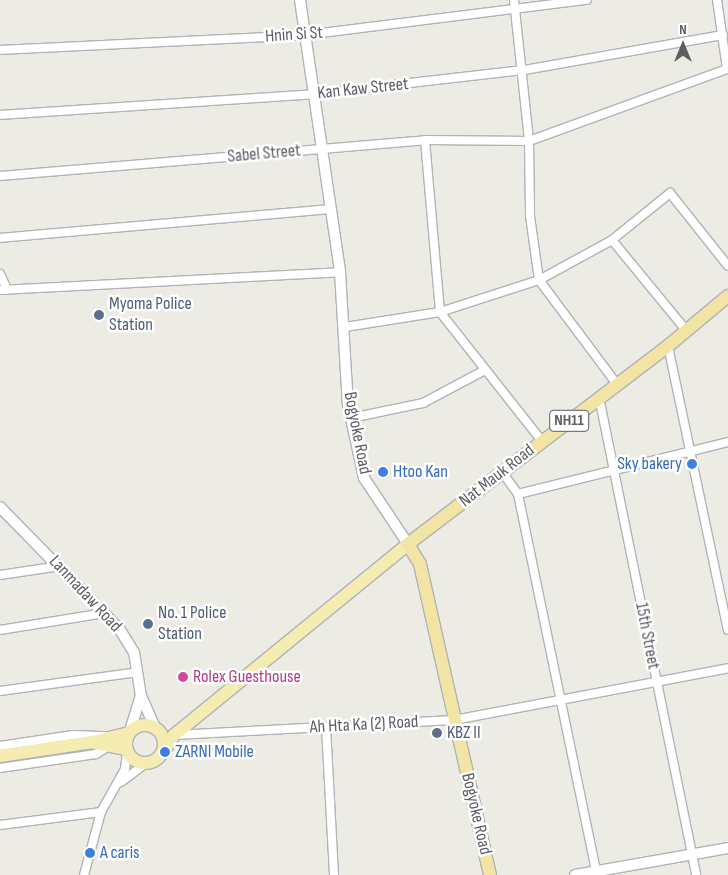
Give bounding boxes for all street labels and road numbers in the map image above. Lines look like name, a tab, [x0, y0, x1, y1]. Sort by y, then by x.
street label: Hnin Si St	[264, 22, 324, 48]
street label: Kan Kaw Street	[316, 73, 410, 105]
street label: Sabel Street	[226, 140, 302, 168]
street label: Bogyoke Road	[338, 390, 376, 476]
road number: NH11	[549, 408, 589, 434]
street label: Nat Mauk Road	[455, 440, 539, 512]
street label: Lanmadaw Road	[44, 551, 126, 637]
street label: 15th Street	[630, 601, 664, 671]
street label: Ah Hta Ka (2) Road	[309, 711, 419, 739]
street label: Bogyoke Road	[456, 771, 496, 857]

